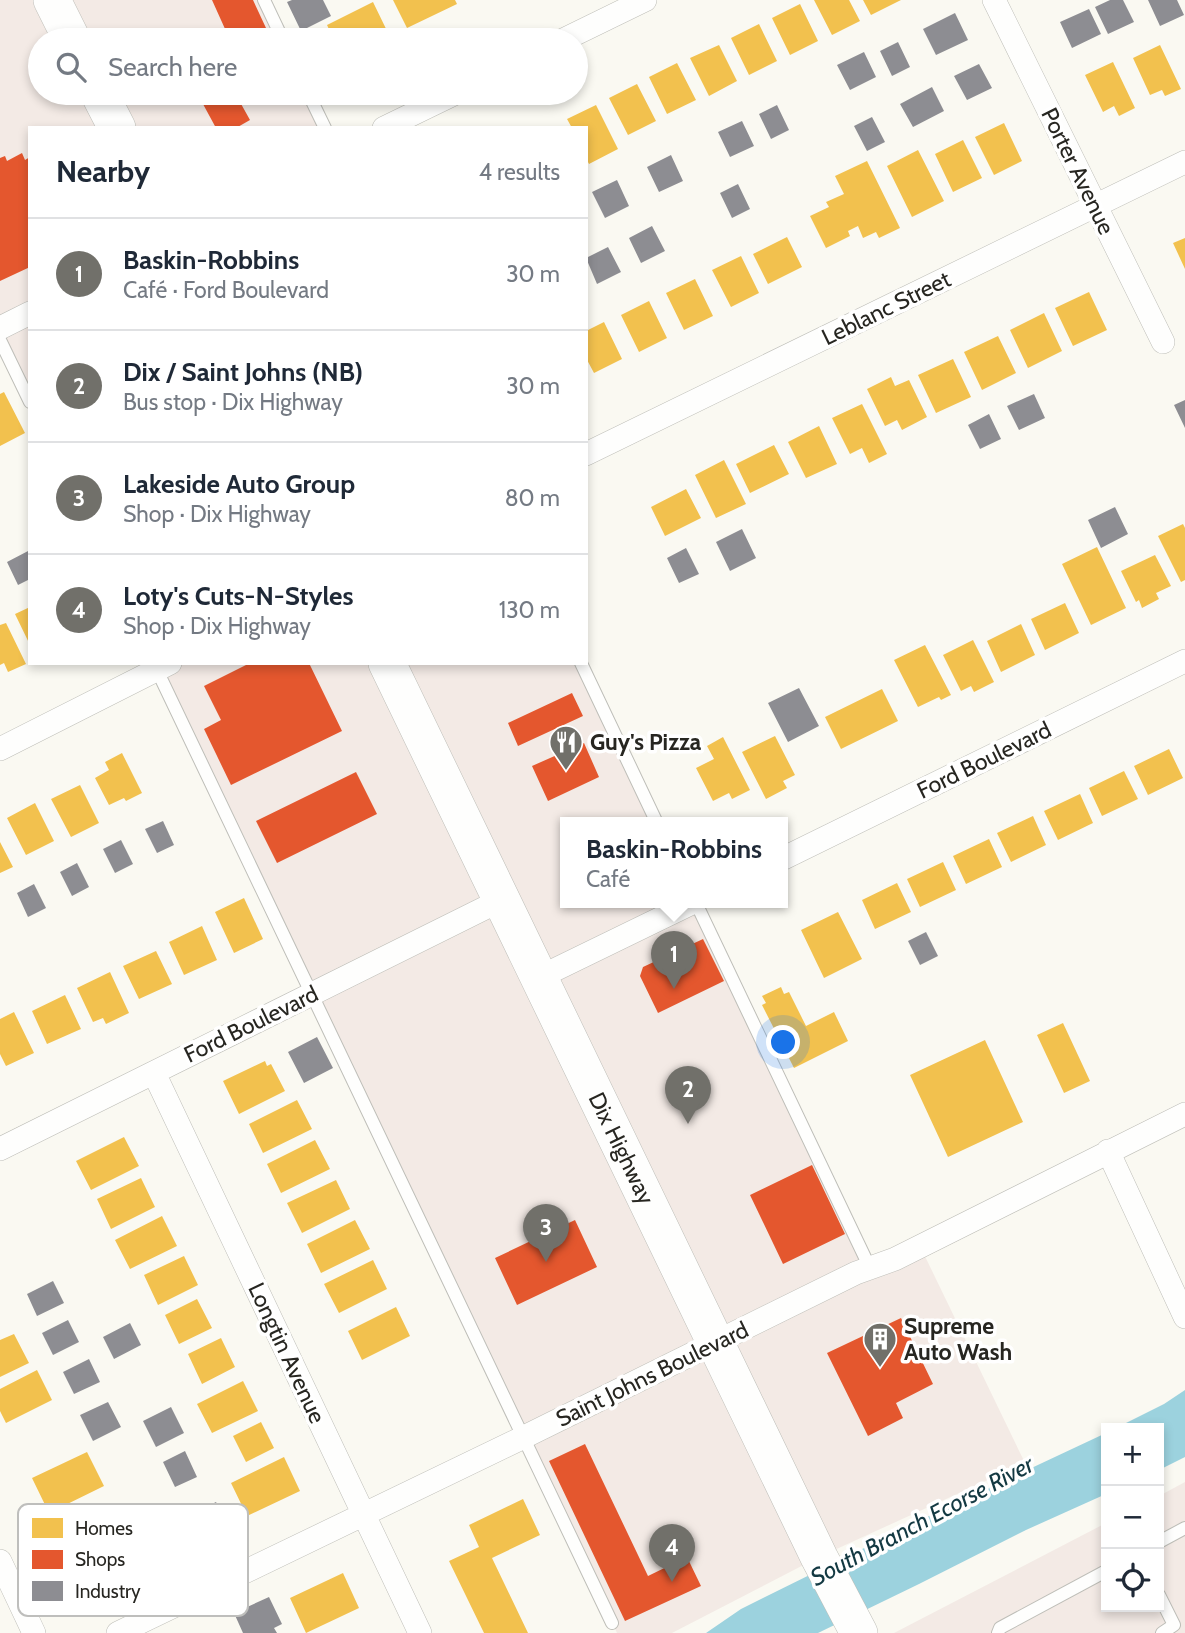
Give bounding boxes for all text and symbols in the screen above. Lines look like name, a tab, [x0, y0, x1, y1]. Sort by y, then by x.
search box	[28, 28, 588, 105]
icon: search	[52, 48, 90, 86]
text: Search here	[108, 51, 237, 83]
street label: Porter Avenue	[1035, 103, 1121, 239]
text: Nearby	[56, 153, 150, 190]
text: 4 results	[479, 158, 560, 186]
text: Baskin-Robbins	[123, 244, 299, 276]
text: 1	[75, 260, 83, 288]
text: 30 m	[506, 260, 560, 288]
street label: Leblanc Street	[817, 265, 955, 351]
text: Café · Ford Boulevard	[123, 276, 329, 304]
text: Dix / Saint Johns (NB)	[123, 356, 363, 388]
text: 2	[73, 372, 85, 400]
text: 30 m	[506, 372, 560, 400]
text: Bus stop · Dix Highway	[123, 388, 343, 416]
text: Lakeside Auto Group	[123, 468, 355, 500]
text: 3	[73, 484, 85, 512]
text: 80 m	[505, 484, 560, 512]
text: Shop · Dix Highway	[123, 500, 311, 528]
text: Loty's Cuts-N-Styles	[123, 580, 354, 612]
text: 4	[72, 596, 86, 624]
text: 130 m	[499, 596, 560, 624]
text: Shop · Dix Highway	[123, 612, 311, 640]
street label: Ford Boulevard	[912, 715, 1056, 805]
restaurant icon: Guy's Pizza	[547, 723, 585, 772]
place label: Guy's Pizza	[590, 728, 702, 756]
popup	[560, 817, 788, 908]
text: Baskin-Robbins	[586, 833, 762, 865]
text: Café	[586, 865, 630, 893]
pin: 1	[651, 931, 697, 989]
street label: Ford Boulevard	[179, 979, 323, 1069]
your location	[766, 1025, 800, 1059]
pin: 2	[665, 1066, 711, 1124]
street label: Dix Highway	[583, 1088, 661, 1209]
pin: 3	[523, 1204, 569, 1262]
street label: Longtin Avenue	[242, 1278, 332, 1428]
place label: Supreme Auto Wash	[904, 1312, 1012, 1366]
street label: Saint Johns Boulevard	[551, 1315, 753, 1433]
building icon: Supreme Auto Wash	[861, 1320, 899, 1369]
map controls	[1101, 1423, 1164, 1612]
button: +	[1101, 1423, 1164, 1486]
water label: South Branch Ecorse River	[805, 1449, 1040, 1592]
button: −	[1101, 1486, 1164, 1549]
legend	[18, 1504, 248, 1616]
text: Homes	[75, 1517, 133, 1540]
pin: 4	[649, 1524, 695, 1582]
text: Shops	[75, 1548, 125, 1571]
button: locate	[1101, 1549, 1164, 1612]
text: Industry	[75, 1580, 141, 1603]

